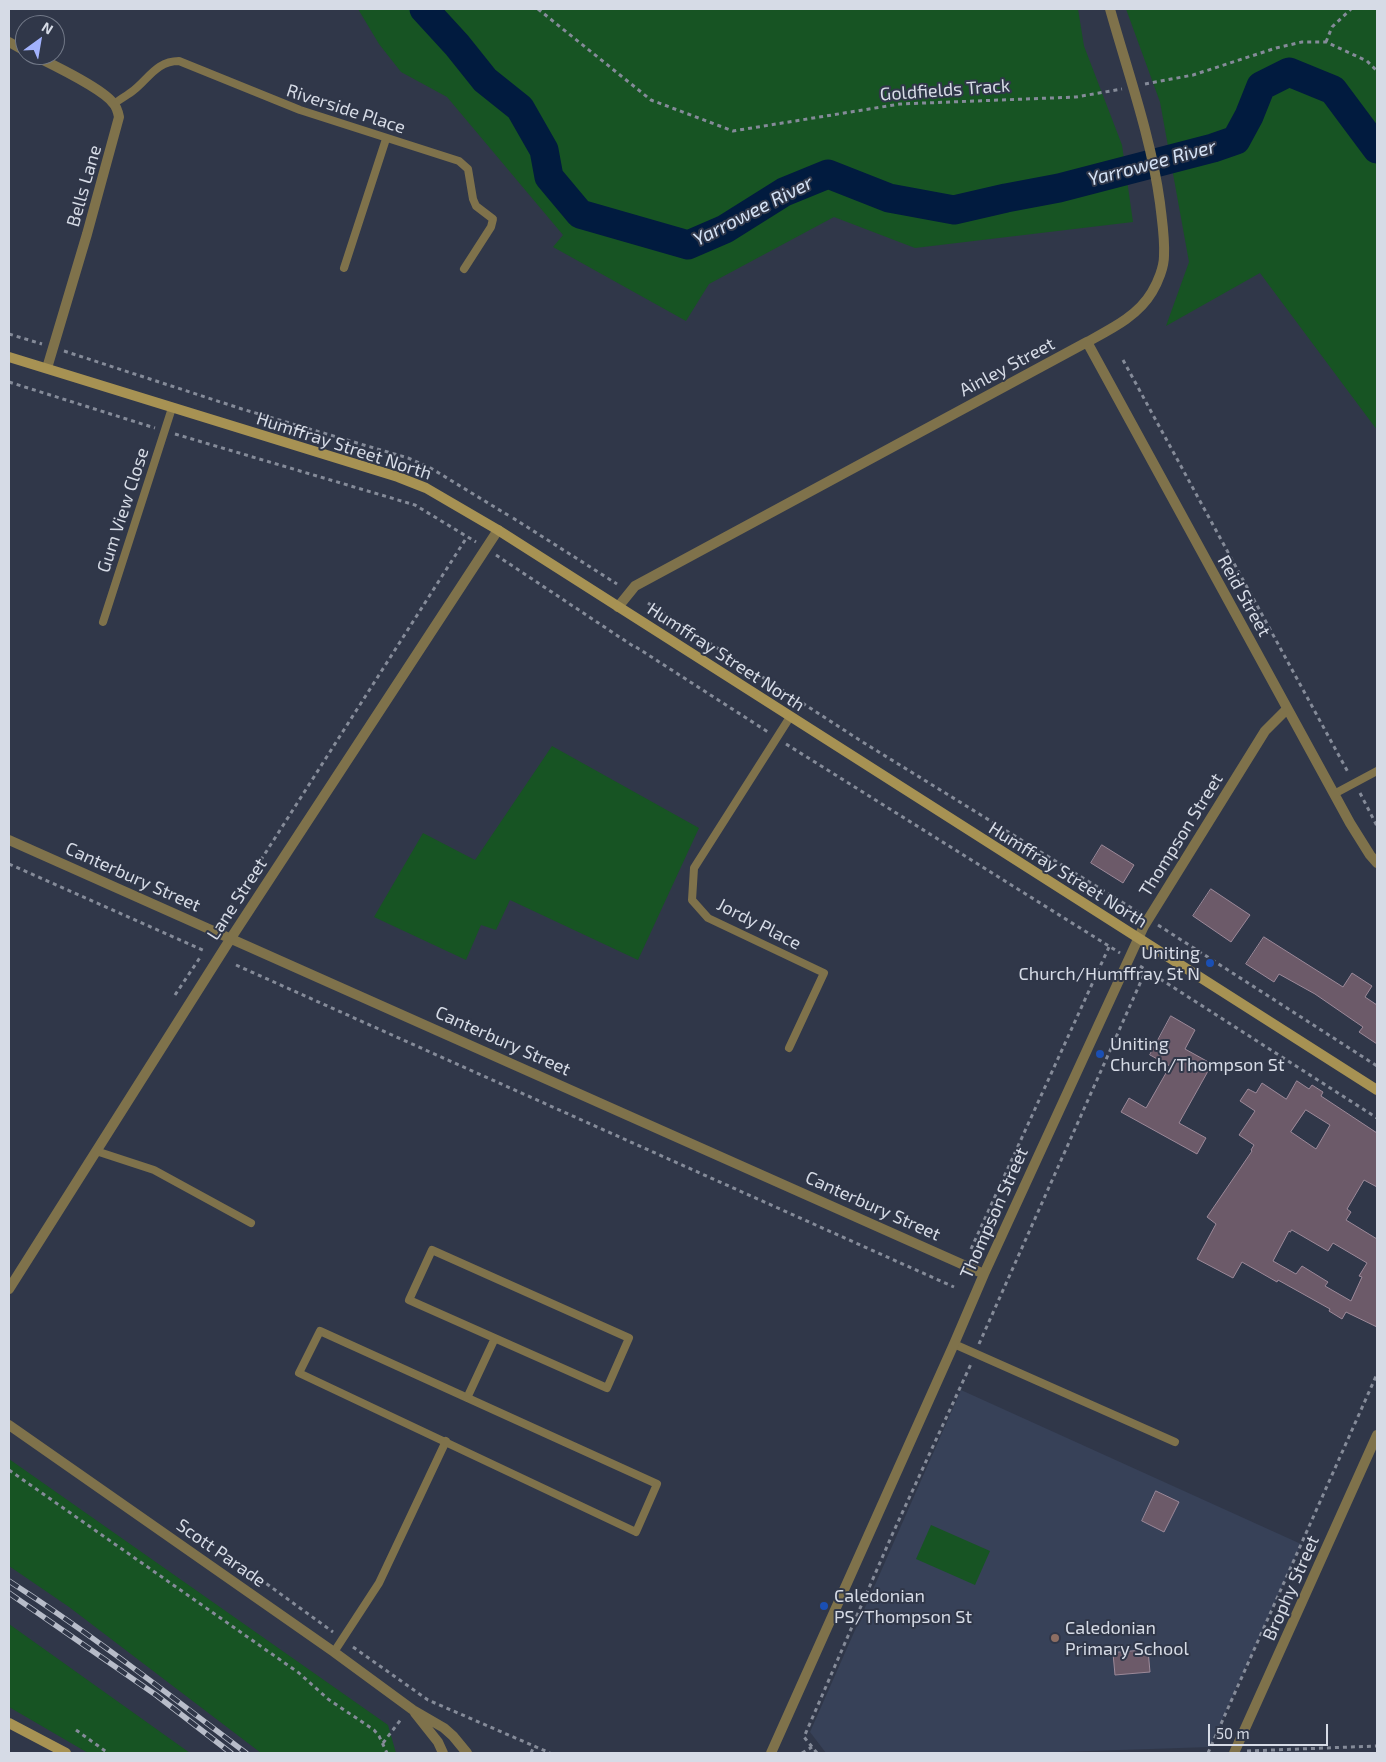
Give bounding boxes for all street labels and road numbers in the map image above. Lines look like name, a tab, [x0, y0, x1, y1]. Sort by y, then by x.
street label: Goldfields Track	[879, 75, 1011, 105]
street label: Riverside Place	[284, 80, 408, 138]
street label: Bells Lane	[62, 143, 106, 229]
street label: Ainley Street	[956, 333, 1058, 401]
street label: Humffray Street North	[254, 407, 434, 485]
street label: Gum View Close	[93, 445, 153, 575]
street label: Reid Street	[1213, 552, 1275, 640]
street label: Humffray Street North	[643, 598, 809, 716]
street label: Thompson Street	[1134, 769, 1228, 901]
street label: Humffray Street North	[985, 817, 1151, 933]
street label: Canterbury Street	[62, 838, 204, 916]
street label: Lane Street	[203, 854, 271, 944]
street label: Jordy Place	[713, 894, 805, 954]
street label: Canterbury Street	[432, 1002, 574, 1080]
street label: Thompson Street	[955, 1144, 1033, 1282]
street label: Canterbury Street	[802, 1167, 944, 1245]
street label: Scott Parade	[172, 1514, 270, 1592]
street label: Brophy Street	[1258, 1532, 1324, 1644]

